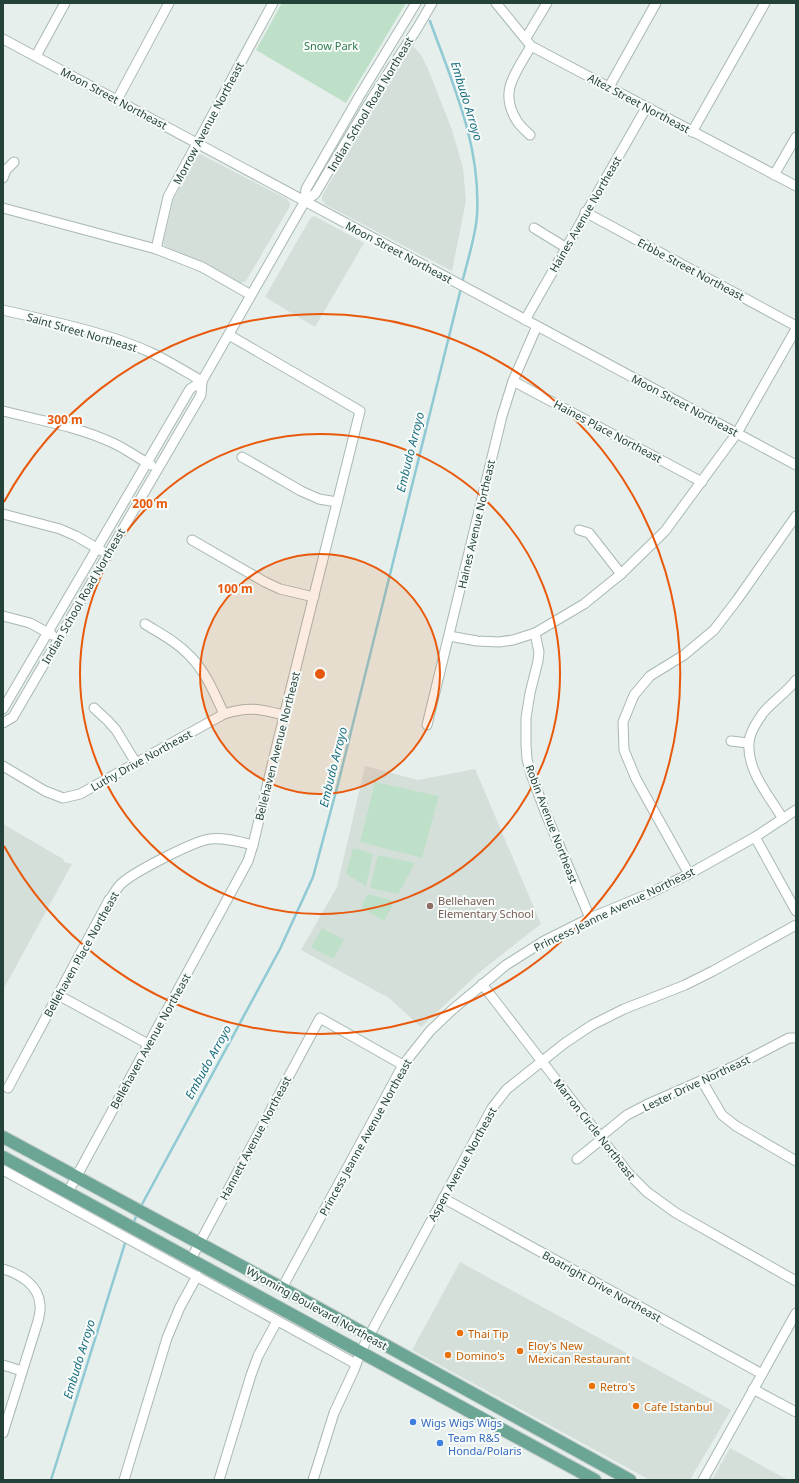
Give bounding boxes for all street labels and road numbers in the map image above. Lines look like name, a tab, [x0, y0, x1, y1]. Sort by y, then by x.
street label: Indian School Road Northeast	[324, 34, 416, 174]
street label: Morrow Avenue Northeast	[169, 59, 247, 187]
street label: Moon Street Northeast	[58, 64, 170, 132]
street label: Altez Street Northeast	[585, 70, 693, 136]
street label: Haines Avenue Northeast	[546, 153, 624, 275]
street label: Moon Street Northeast	[343, 218, 455, 286]
street label: Erbbe Street Northeast	[635, 234, 747, 304]
street label: Saint Street Northeast	[25, 309, 139, 355]
street label: Moon Street Northeast	[629, 371, 741, 439]
street label: Haines Place Northeast	[551, 396, 665, 466]
street label: Haines Avenue Northeast	[454, 458, 498, 590]
street label: Indian School Road Northeast	[38, 525, 128, 667]
street label: Bellehaven Avenue Northeast	[251, 670, 303, 822]
street label: Luthy Drive Northeast	[88, 726, 194, 794]
street label: Robin Avenue Northeast	[522, 762, 582, 886]
street label: Princess Jeanne Avenue Northeast	[531, 863, 697, 955]
street label: Bellehaven Place Northeast	[40, 888, 122, 1020]
street label: Bellehaven Avenue Northeast	[106, 970, 194, 1112]
street label: Lester Drive Northeast	[640, 1052, 752, 1114]
street label: Princess Jeanne Avenue Northeast	[315, 1056, 415, 1218]
street label: Hannett Avenue Northeast	[216, 1073, 294, 1203]
street label: Marron Circle Northeast	[551, 1075, 639, 1183]
street label: Aspen Avenue Northeast	[424, 1104, 500, 1224]
street label: Boatright Drive Northeast	[540, 1247, 664, 1325]
street label: Wyoming Boulevard Northeast	[244, 1263, 390, 1353]

